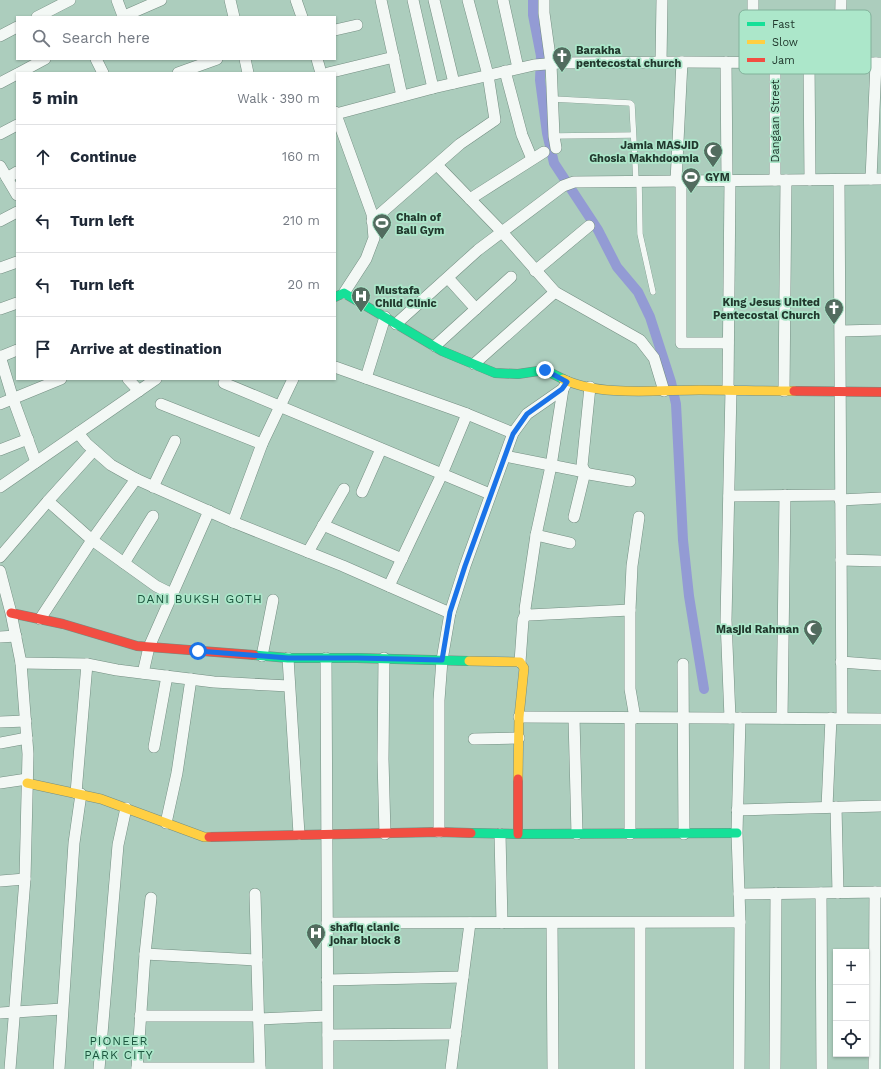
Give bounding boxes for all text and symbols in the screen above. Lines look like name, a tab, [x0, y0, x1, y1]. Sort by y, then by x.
legend	[739, 10, 871, 74]
search box	[16, 16, 336, 60]
text: Fast	[772, 18, 795, 31]
icon: search	[30, 27, 52, 49]
text: Search here	[62, 29, 150, 47]
text: Slow	[772, 36, 798, 49]
place label: Barakha pentecostal church	[576, 44, 682, 70]
church icon: Barakha pentecostal church	[551, 45, 573, 73]
text: Jam	[772, 54, 795, 67]
street label: Dangaan Street	[769, 79, 782, 162]
text: 5 min	[32, 88, 78, 108]
text: Walk · 390 m	[237, 91, 320, 106]
place label: Jamia MASJID Ghosia Makhdoomia	[589, 139, 700, 165]
mosque icon: Jamia MASJID Ghosia Makhdoomia	[702, 140, 724, 168]
icon: ahead	[32, 146, 54, 168]
text: Continue	[70, 148, 137, 166]
text: 160 m	[282, 149, 320, 164]
sports icon: GYM	[680, 166, 702, 194]
place label: GYM	[705, 171, 730, 184]
icon: left	[32, 210, 54, 232]
place label: Chain of Bali Gym	[396, 211, 444, 237]
text: Turn left	[70, 212, 134, 230]
sports icon: Chain of Bali Gym	[371, 212, 393, 240]
text: 210 m	[282, 213, 320, 228]
icon: left	[32, 274, 54, 296]
text: Turn left	[70, 276, 134, 294]
text: 20 m	[288, 277, 320, 292]
place label: Mustafa Child Clinic	[375, 284, 437, 310]
hospital icon: Mustafa Child Clinic	[350, 285, 372, 313]
place label: King Jesus United Pentecostal Church	[713, 296, 820, 322]
church icon: King Jesus United Pentecostal Church	[823, 297, 845, 325]
icon: arrive	[32, 338, 54, 360]
text: Arrive at destination	[70, 340, 222, 358]
route end	[536, 361, 554, 379]
district label: DANI BUKSH GOTH	[137, 592, 263, 606]
mosque icon: Masjid Rahman	[802, 618, 824, 646]
place label: Masjid Rahman	[716, 623, 799, 636]
route start	[189, 642, 207, 660]
place label: shafiq clanic johar block 8	[328, 921, 401, 947]
hospital icon: shafiq clanic johar block 8	[305, 922, 327, 950]
map controls	[833, 949, 869, 1057]
button: +	[833, 949, 869, 985]
button: −	[833, 985, 869, 1021]
button: locate	[833, 1021, 869, 1057]
district label: PIONEER PARK CITY	[84, 1034, 154, 1062]

